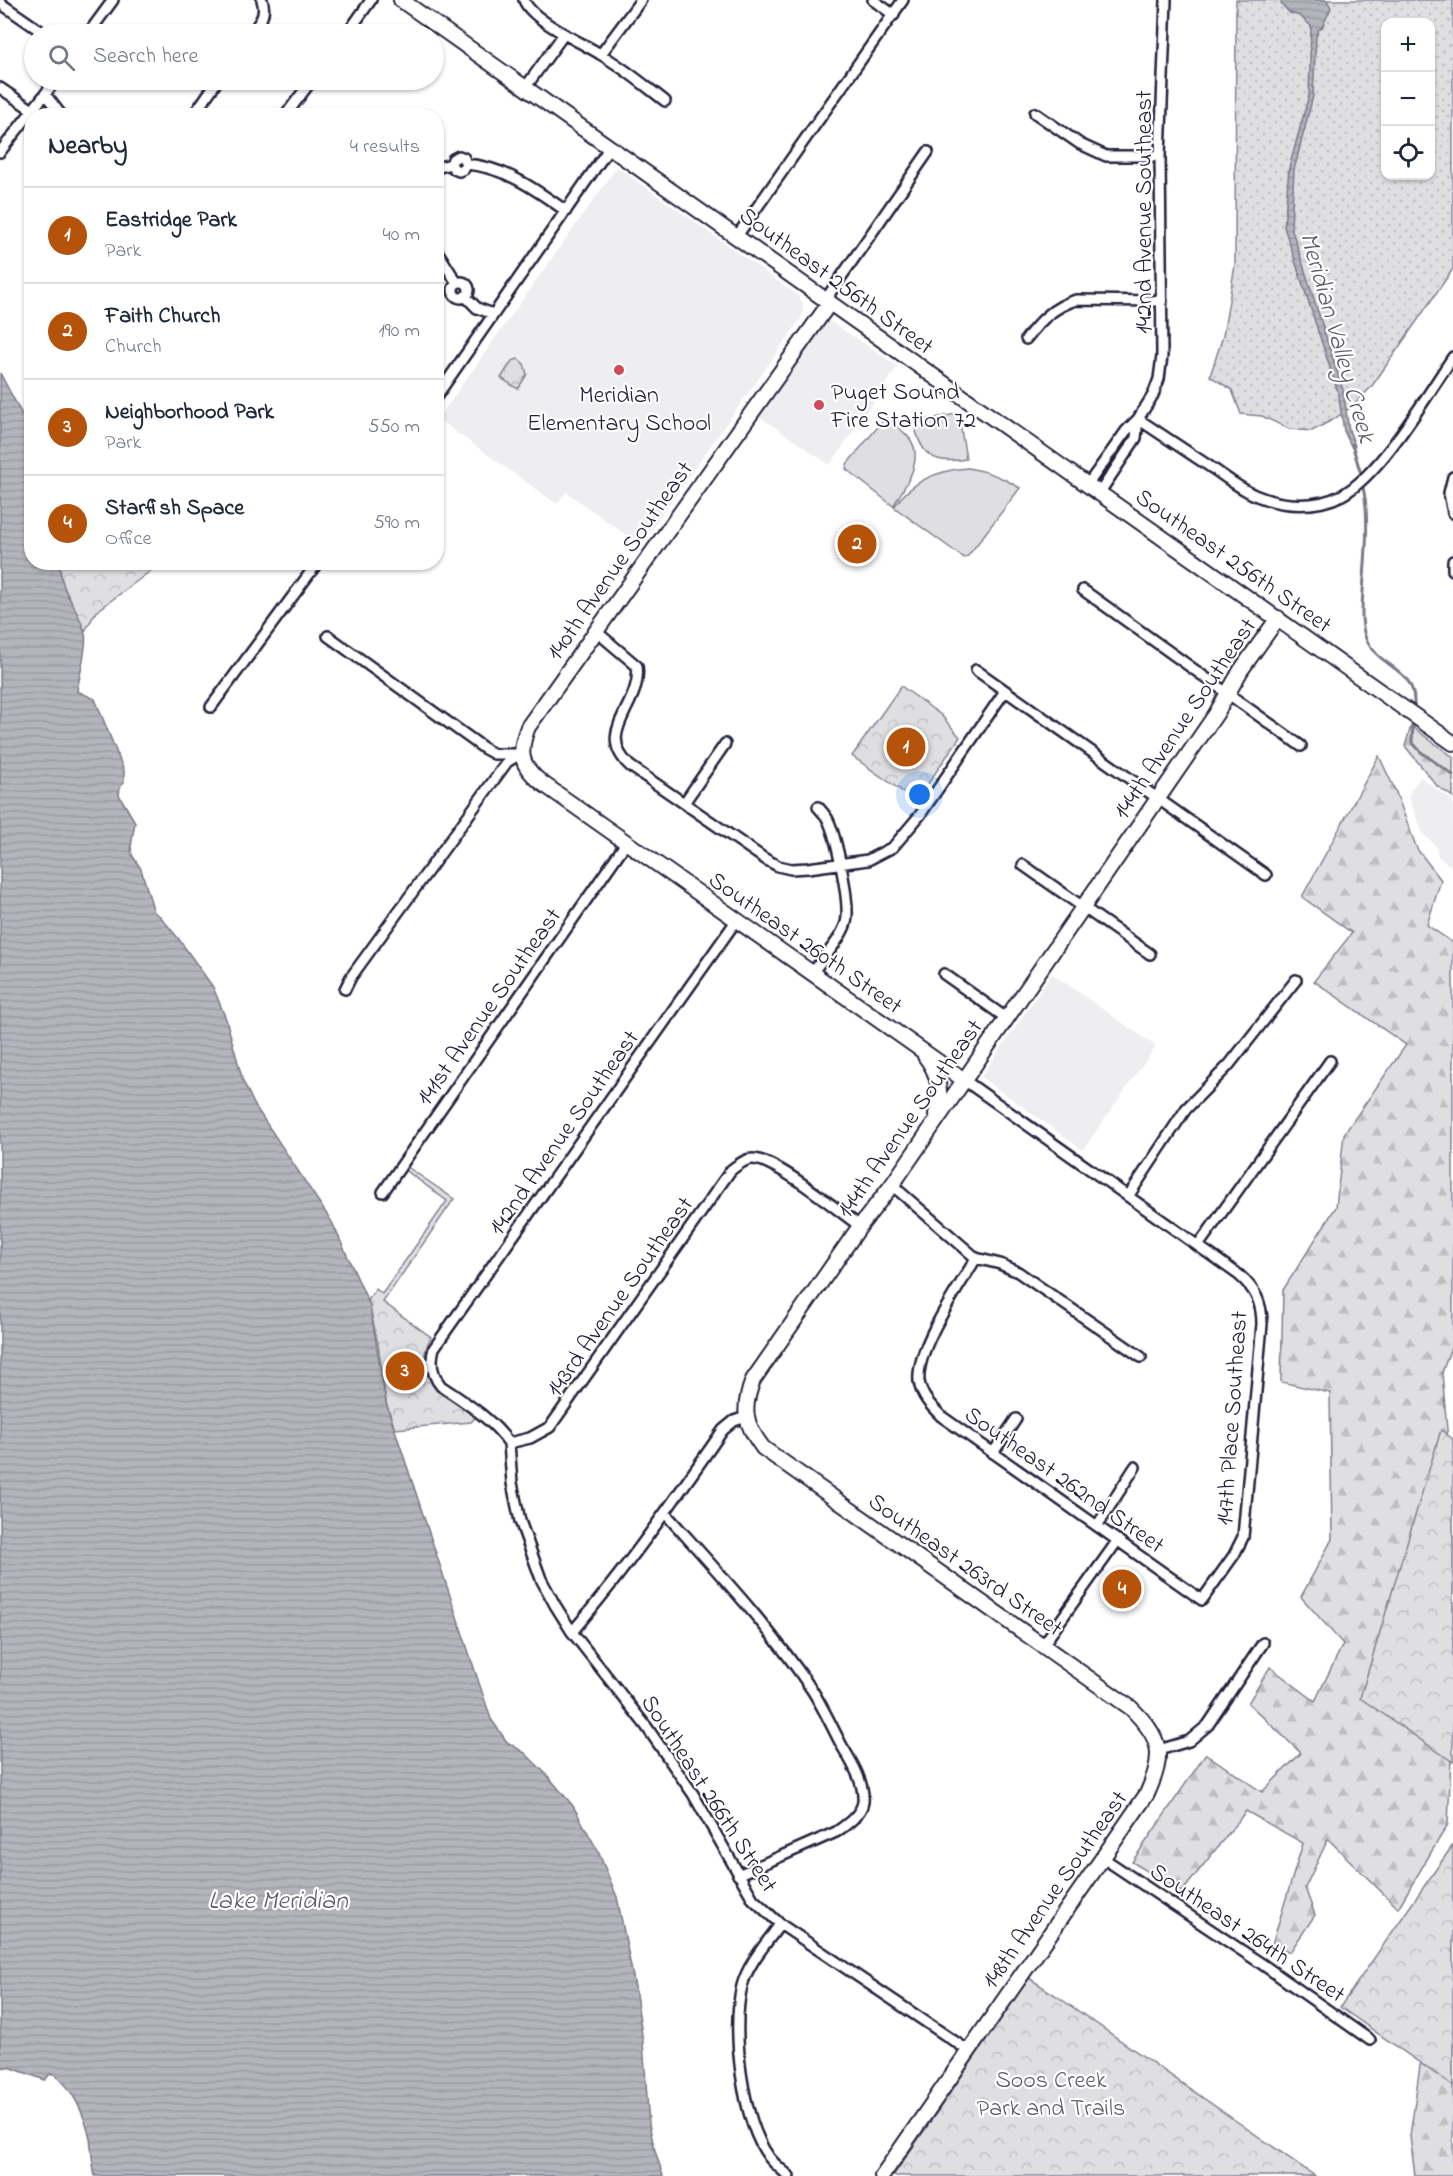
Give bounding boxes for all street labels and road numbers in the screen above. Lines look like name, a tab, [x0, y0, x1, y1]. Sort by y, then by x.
street label: 142nd Avenue Southeast	[1128, 90, 1163, 334]
street label: Southeast 256th Street	[731, 199, 940, 365]
street label: 140th Avenue Southeast	[539, 455, 703, 668]
street label: Southeast 256th Street	[1127, 481, 1338, 643]
street label: 144th Avenue Southeast	[1106, 612, 1266, 827]
street label: Southeast 260th Street	[700, 864, 909, 1024]
street label: 141st Avenue Southeast	[409, 901, 572, 1113]
street label: 144th Avenue Southeast	[829, 1013, 993, 1226]
street label: 142nd Avenue Southeast	[481, 1024, 649, 1243]
street label: 143rd Avenue Southeast	[539, 1190, 703, 1405]
street label: 147th Place Southeast	[1209, 1310, 1258, 1527]
street label: Southeast 262nd Street	[956, 1399, 1171, 1563]
street label: Southeast 263rd Street	[860, 1486, 1069, 1647]
street label: Southeast 266th Street	[631, 1688, 785, 1900]
street label: 148th Avenue Southeast	[974, 1784, 1138, 1997]
street label: Southeast 264th Street	[1142, 1855, 1351, 2013]

